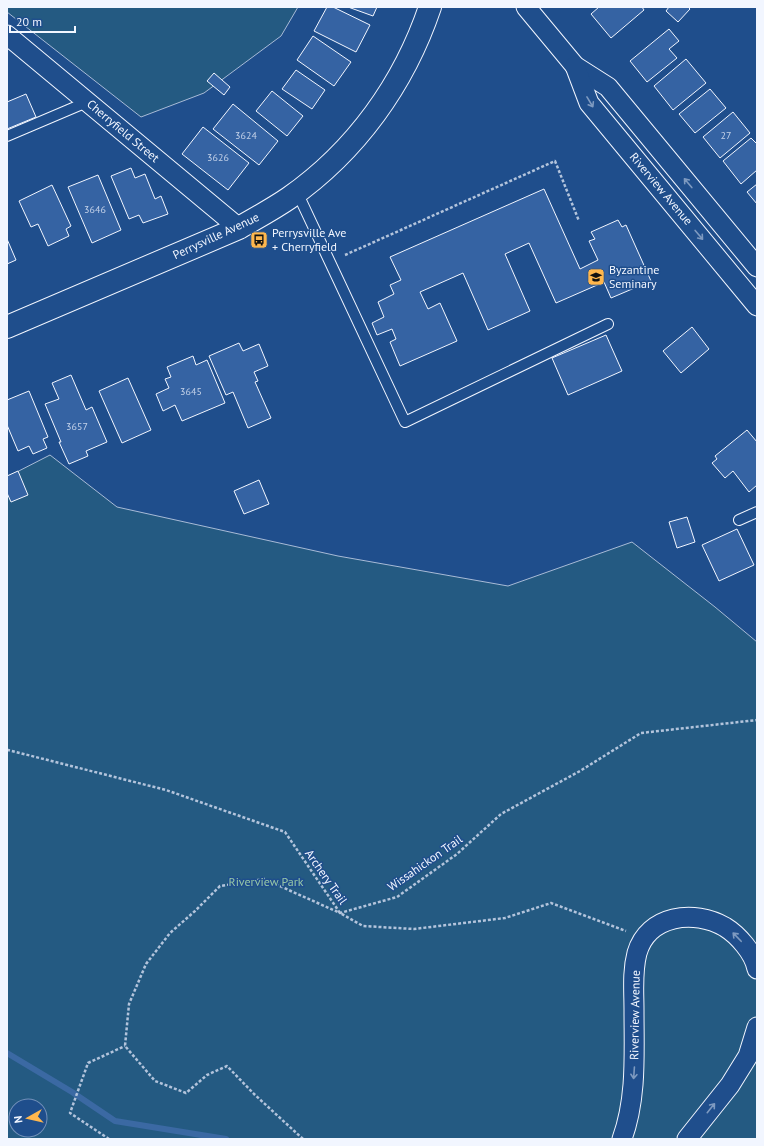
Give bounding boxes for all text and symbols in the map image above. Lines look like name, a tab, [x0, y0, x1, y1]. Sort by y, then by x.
scale bar	[10, 8, 75, 34]
text: 20 m	[16, 14, 42, 29]
street label: Cherryfield Street	[84, 96, 162, 165]
one-way arrow	[586, 96, 594, 108]
house number: 3624	[235, 129, 257, 142]
house number: 27	[721, 129, 731, 142]
street label: Riverview Avenue	[627, 149, 696, 228]
house number: 3626	[207, 151, 229, 164]
one-way arrow	[683, 178, 692, 189]
house number: 3646	[84, 203, 106, 216]
street label: Perrysville Avenue	[170, 209, 261, 262]
place label: Perrysville Ave + Cherryfield	[272, 225, 346, 254]
bus stop icon: Perrysville Ave + Cherryfield	[249, 230, 269, 250]
one-way arrow	[694, 230, 703, 241]
place label: Byzantine Seminary	[609, 262, 659, 291]
school or university icon: Byzantine Seminary	[586, 267, 606, 287]
house number: 3645	[180, 385, 202, 398]
house number: 3657	[66, 420, 88, 433]
street label: Wissahickon Trail	[384, 831, 465, 894]
street label: Archery Trail	[302, 846, 351, 907]
park label: Riverview Park	[229, 874, 304, 889]
one-way arrow	[732, 932, 742, 942]
street label: Riverview Avenue	[626, 970, 643, 1060]
one-way arrow	[630, 1066, 637, 1079]
north arrow	[8, 1098, 48, 1138]
one-way arrow	[707, 1103, 716, 1114]
text: N	[11, 1115, 26, 1124]

